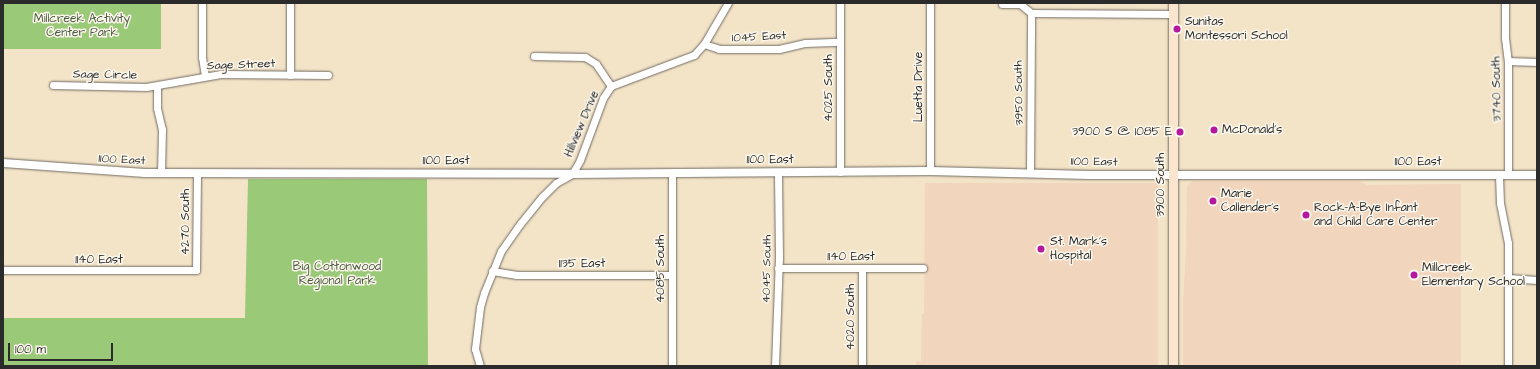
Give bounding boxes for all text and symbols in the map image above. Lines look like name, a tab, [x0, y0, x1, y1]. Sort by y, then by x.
park label: Millcreek Activity Center Park	[34, 12, 130, 40]
place label: Sunitas Montessori School	[1185, 15, 1288, 43]
marker: Sunitas Montessori School	[1172, 24, 1182, 34]
street label: 1045 East	[731, 28, 787, 46]
street label: Luetta Drive	[912, 52, 926, 122]
street label: 4025 South	[822, 54, 836, 122]
street label: 3740 South	[1489, 56, 1505, 122]
street label: Sage Street	[207, 57, 275, 73]
street label: 3950 South	[1011, 60, 1027, 126]
street label: Sage Circle	[73, 67, 137, 83]
street label: Hillview Drive	[562, 89, 602, 159]
place label: McDonald's	[1222, 123, 1282, 137]
place label: 3900 S @ 1085 E	[1072, 125, 1172, 139]
marker: McDonald's	[1209, 125, 1219, 135]
marker: 3900 S @ 1085 E	[1175, 127, 1185, 137]
street label: 1100 East	[98, 152, 146, 168]
street label: 1100 East	[746, 153, 794, 167]
street label: 3900 South	[1154, 153, 1168, 217]
street label: 1100 East	[422, 154, 470, 168]
street label: 1100 East	[1070, 154, 1118, 170]
street label: 1100 East	[1394, 155, 1442, 169]
place label: Marie Callender's	[1221, 187, 1279, 215]
street label: 4270 South	[179, 189, 193, 255]
marker: Marie Callender's	[1208, 196, 1218, 206]
place label: Rock-A-Bye Infant and Child Care Center	[1314, 201, 1438, 229]
marker: Rock-A-Bye Infant and Child Care Center	[1301, 210, 1311, 220]
street label: 4085 South	[654, 235, 668, 303]
street label: 4045 South	[759, 235, 775, 303]
place label: St. Mark's Hospital	[1050, 235, 1107, 263]
marker: St. Mark's Hospital	[1035, 243, 1047, 255]
street label: 1140 East	[827, 250, 875, 264]
street label: 1140 East	[75, 253, 123, 267]
street label: 1135 East	[559, 257, 605, 271]
park label: Big Cottonwood Regional Park	[293, 260, 381, 288]
place label: Millcreek Elementary School	[1422, 261, 1525, 289]
marker: Millcreek Elementary School	[1409, 270, 1419, 280]
street label: 4020 South	[844, 284, 858, 350]
scale bar	[10, 335, 115, 361]
text: 100 m	[15, 341, 46, 358]

